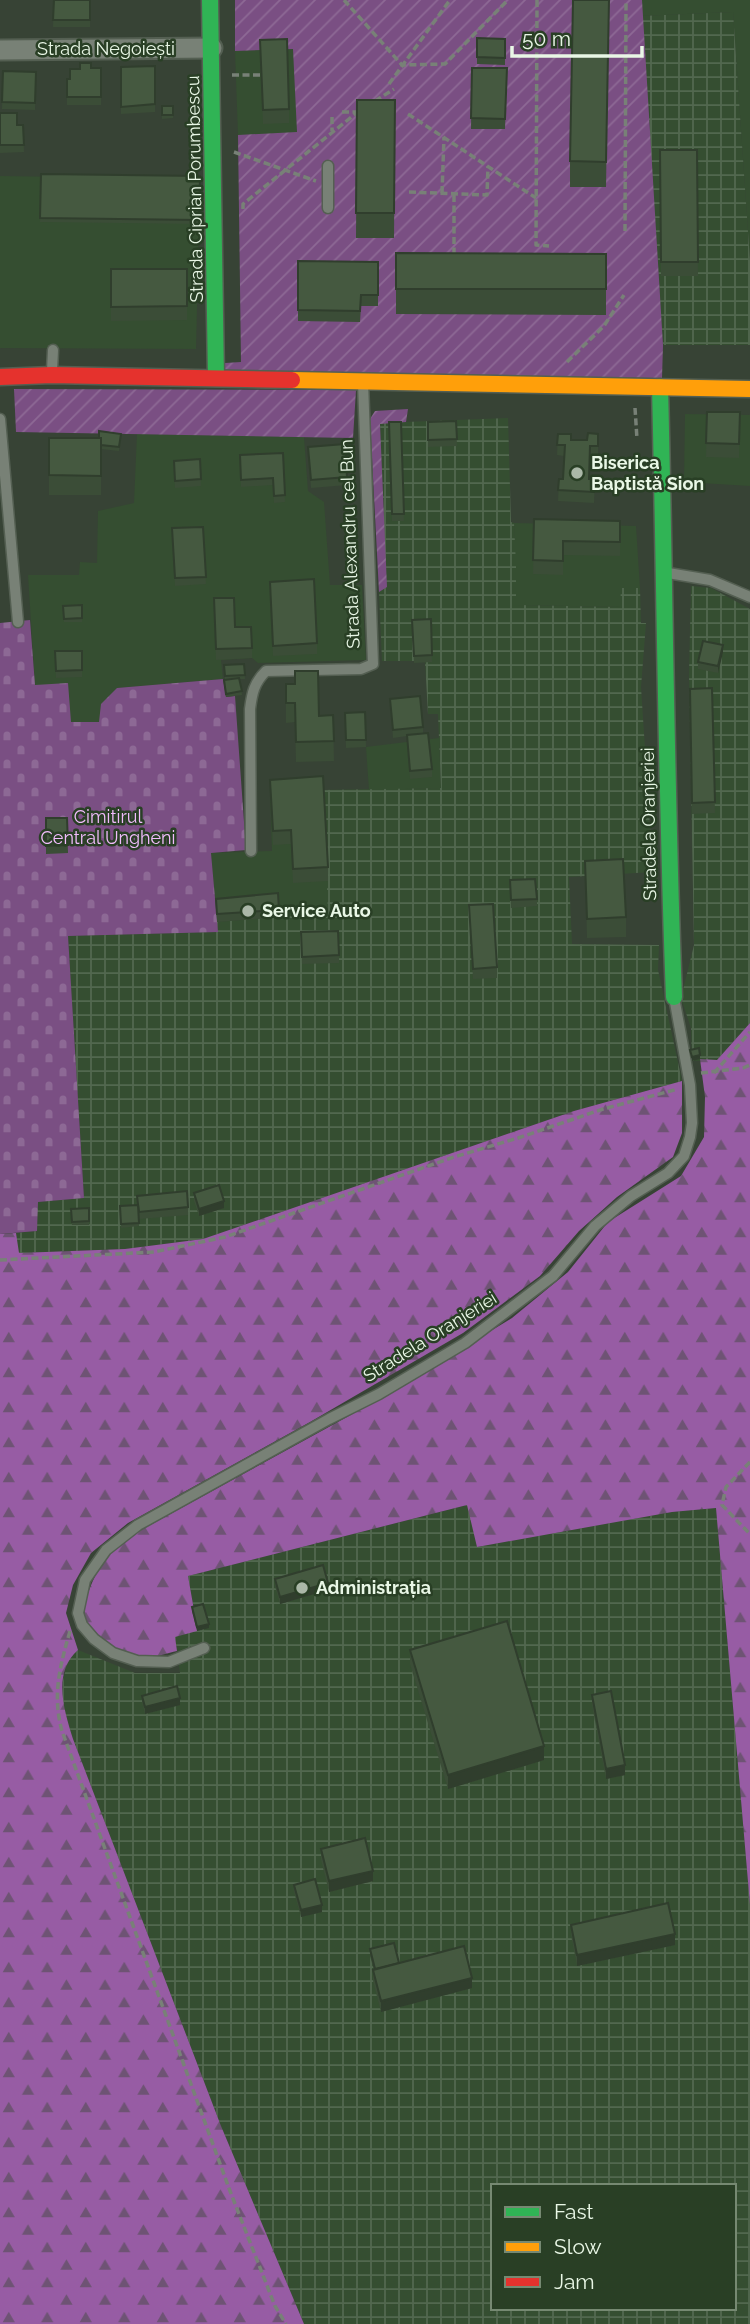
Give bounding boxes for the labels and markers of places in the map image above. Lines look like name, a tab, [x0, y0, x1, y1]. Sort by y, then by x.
place label: Biserica Baptistă Sion	[591, 452, 704, 494]
marker: Biserica Baptistă Sion	[569, 465, 585, 481]
place label: Service Auto	[262, 900, 371, 921]
marker: Service Auto	[240, 903, 256, 919]
place label: Administrația	[316, 1577, 431, 1598]
marker: Administrația	[294, 1580, 310, 1596]

